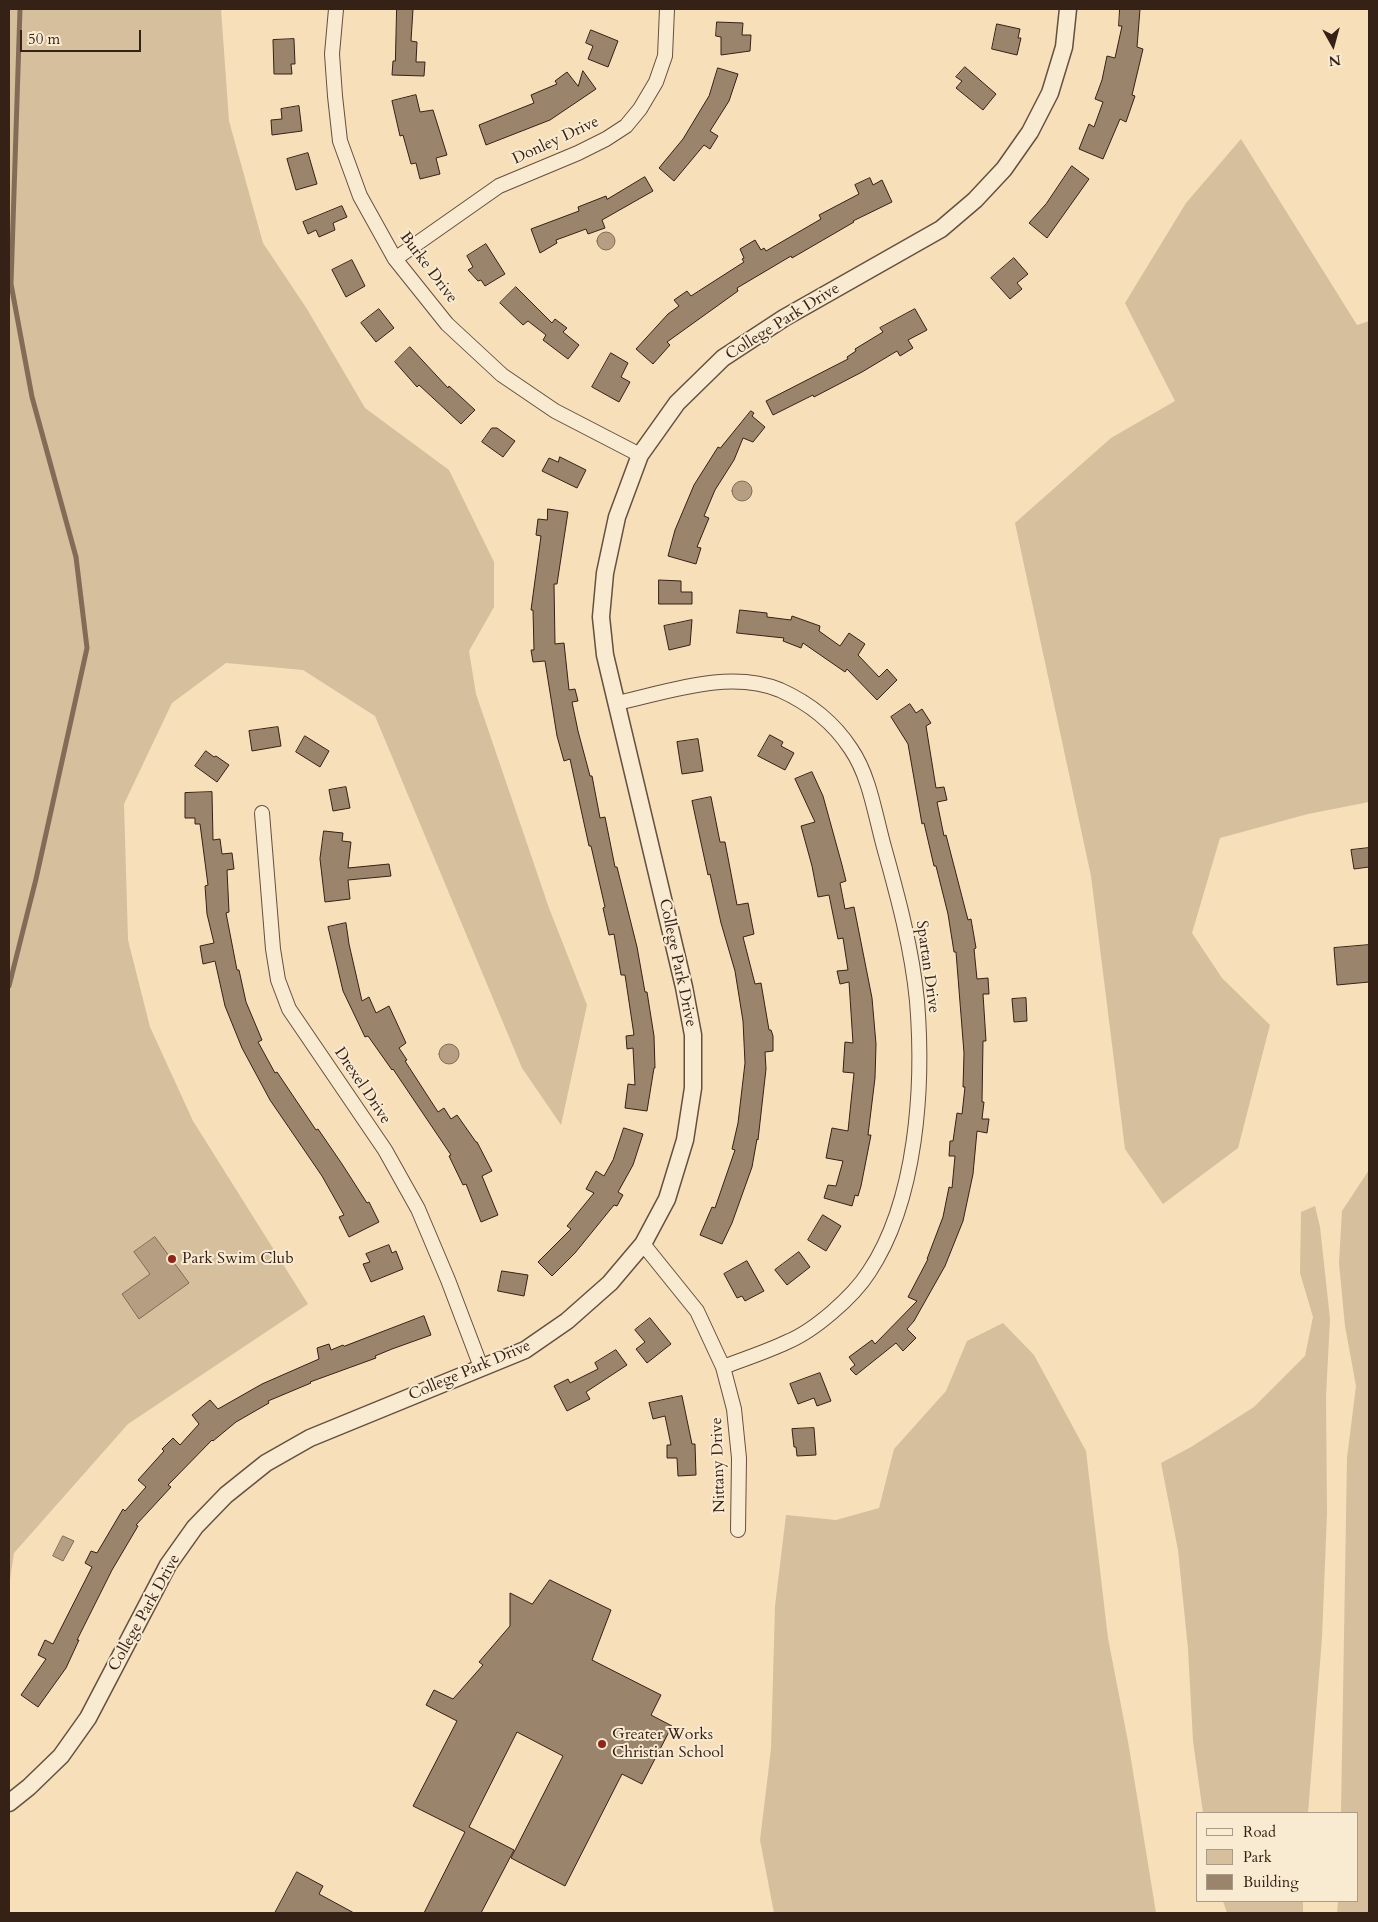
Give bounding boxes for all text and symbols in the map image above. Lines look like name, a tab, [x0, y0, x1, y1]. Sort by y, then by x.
scale bar	[22, 20, 144, 52]
north arrow	[1308, 20, 1358, 70]
text: 50 m	[28, 29, 60, 49]
text: N	[1328, 50, 1342, 71]
street label: Donley Drive	[510, 113, 602, 169]
street label: Burke Drive	[395, 229, 461, 307]
street label: College Park Drive	[723, 279, 843, 365]
street label: College Park Drive	[654, 897, 700, 1029]
street label: Spartan Drive	[911, 919, 943, 1015]
street label: Drexel Drive	[329, 1044, 395, 1128]
place label: Park Swim Club	[182, 1249, 294, 1269]
marker: Park Swim Club	[166, 1253, 178, 1265]
street label: College Park Drive	[406, 1337, 534, 1405]
street label: Nittany Drive	[708, 1417, 730, 1513]
street label: College Park Drive	[105, 1551, 185, 1675]
place label: Greater Works Christian School	[612, 1725, 724, 1763]
marker: Greater Works Christian School	[596, 1738, 608, 1750]
legend	[1196, 1812, 1358, 1902]
text: Road	[1243, 1822, 1276, 1842]
text: Park	[1243, 1847, 1272, 1867]
text: Building	[1243, 1872, 1299, 1892]

